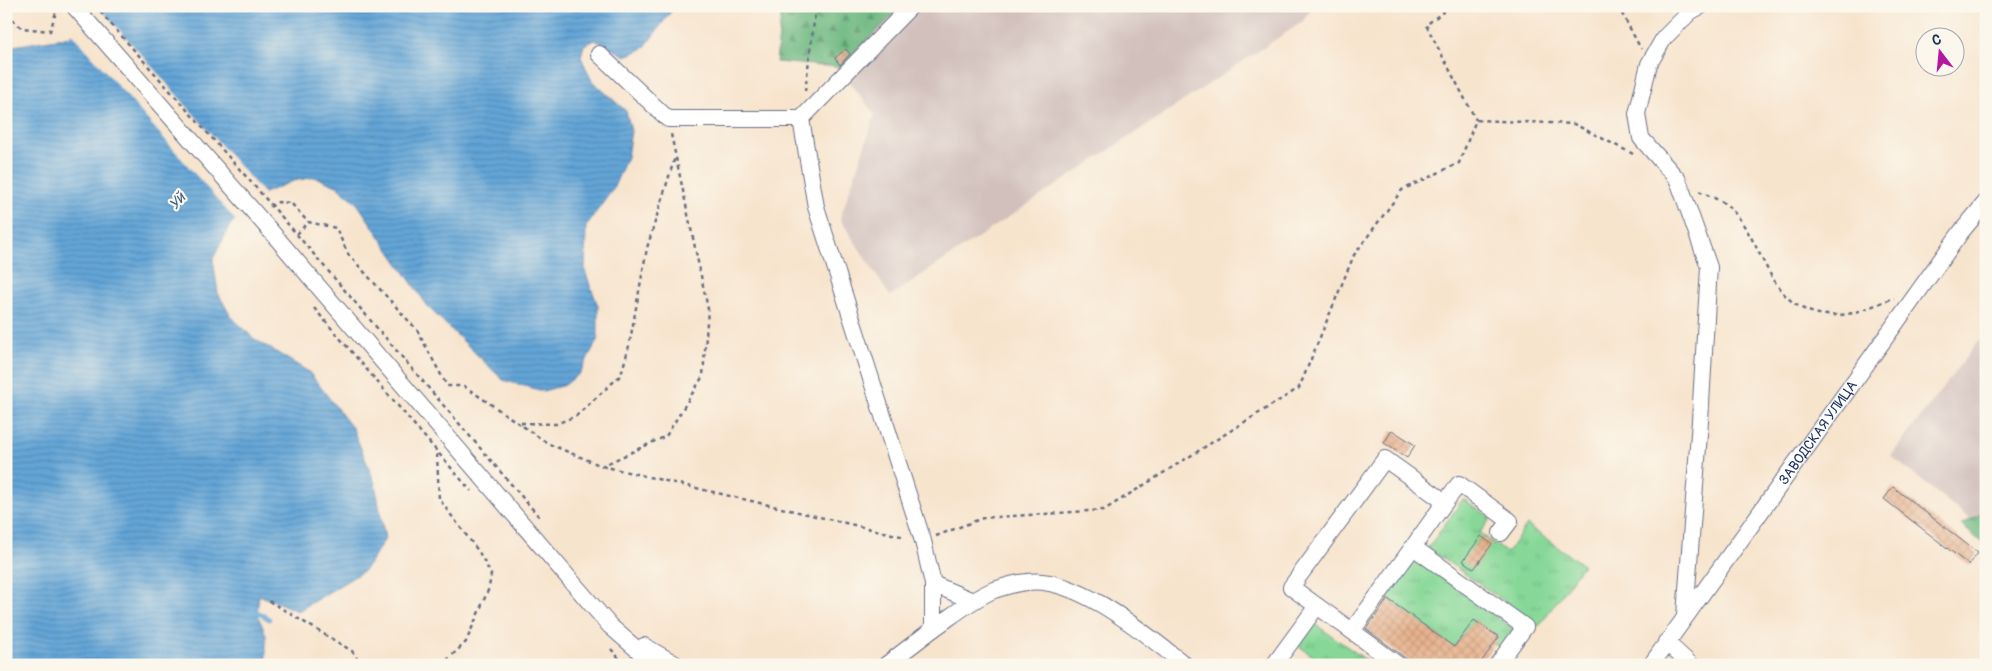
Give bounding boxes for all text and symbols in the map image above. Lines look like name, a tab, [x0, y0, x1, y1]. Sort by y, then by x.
north arrow	[1914, 28, 1964, 78]
text: С	[1930, 31, 1943, 49]
water label: Уй	[165, 188, 191, 214]
street label: ЗАВОДСКАЯ УЛИЦА	[1775, 377, 1861, 488]

